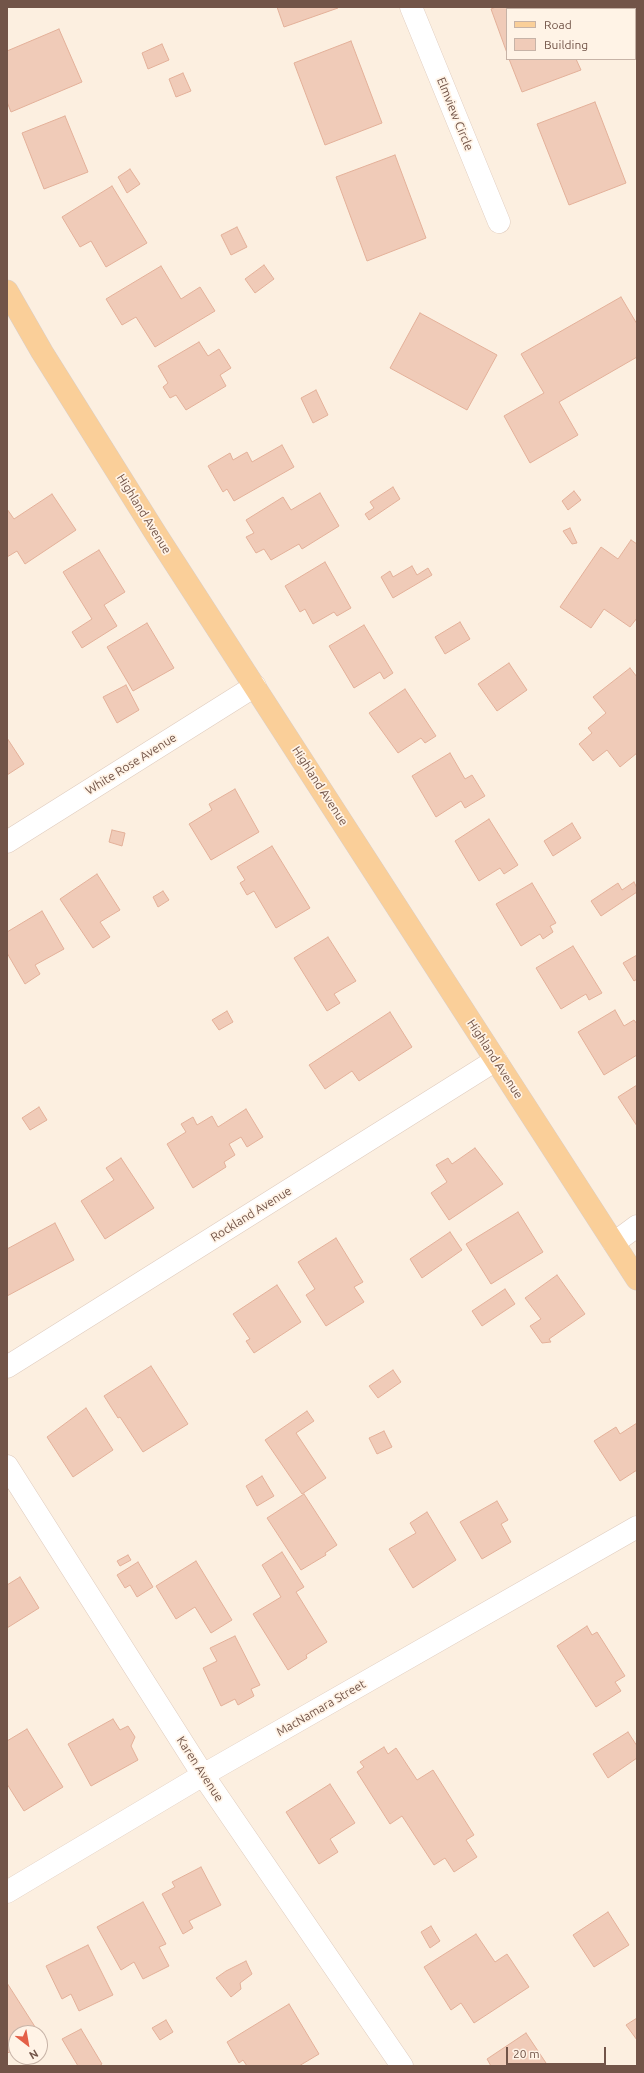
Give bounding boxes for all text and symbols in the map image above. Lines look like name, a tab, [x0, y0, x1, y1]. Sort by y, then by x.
legend	[506, 8, 636, 60]
text: Road	[544, 18, 572, 31]
text: Building	[544, 38, 588, 51]
street label: Elmview Circle	[434, 75, 476, 153]
street label: Highland Avenue	[114, 471, 174, 557]
street label: White Rose Avenue	[83, 730, 179, 798]
street label: Highland Avenue	[289, 744, 351, 828]
street label: Highland Avenue	[464, 1017, 526, 1101]
street label: Rockland Avenue	[208, 1183, 294, 1245]
street label: MacNamara Street	[274, 1677, 368, 1739]
street label: Karen Avenue	[174, 1734, 226, 1804]
north arrow	[8, 2025, 48, 2065]
scale bar	[508, 2039, 608, 2065]
text: N	[27, 2047, 40, 2062]
text: 20 m	[513, 2047, 540, 2060]

